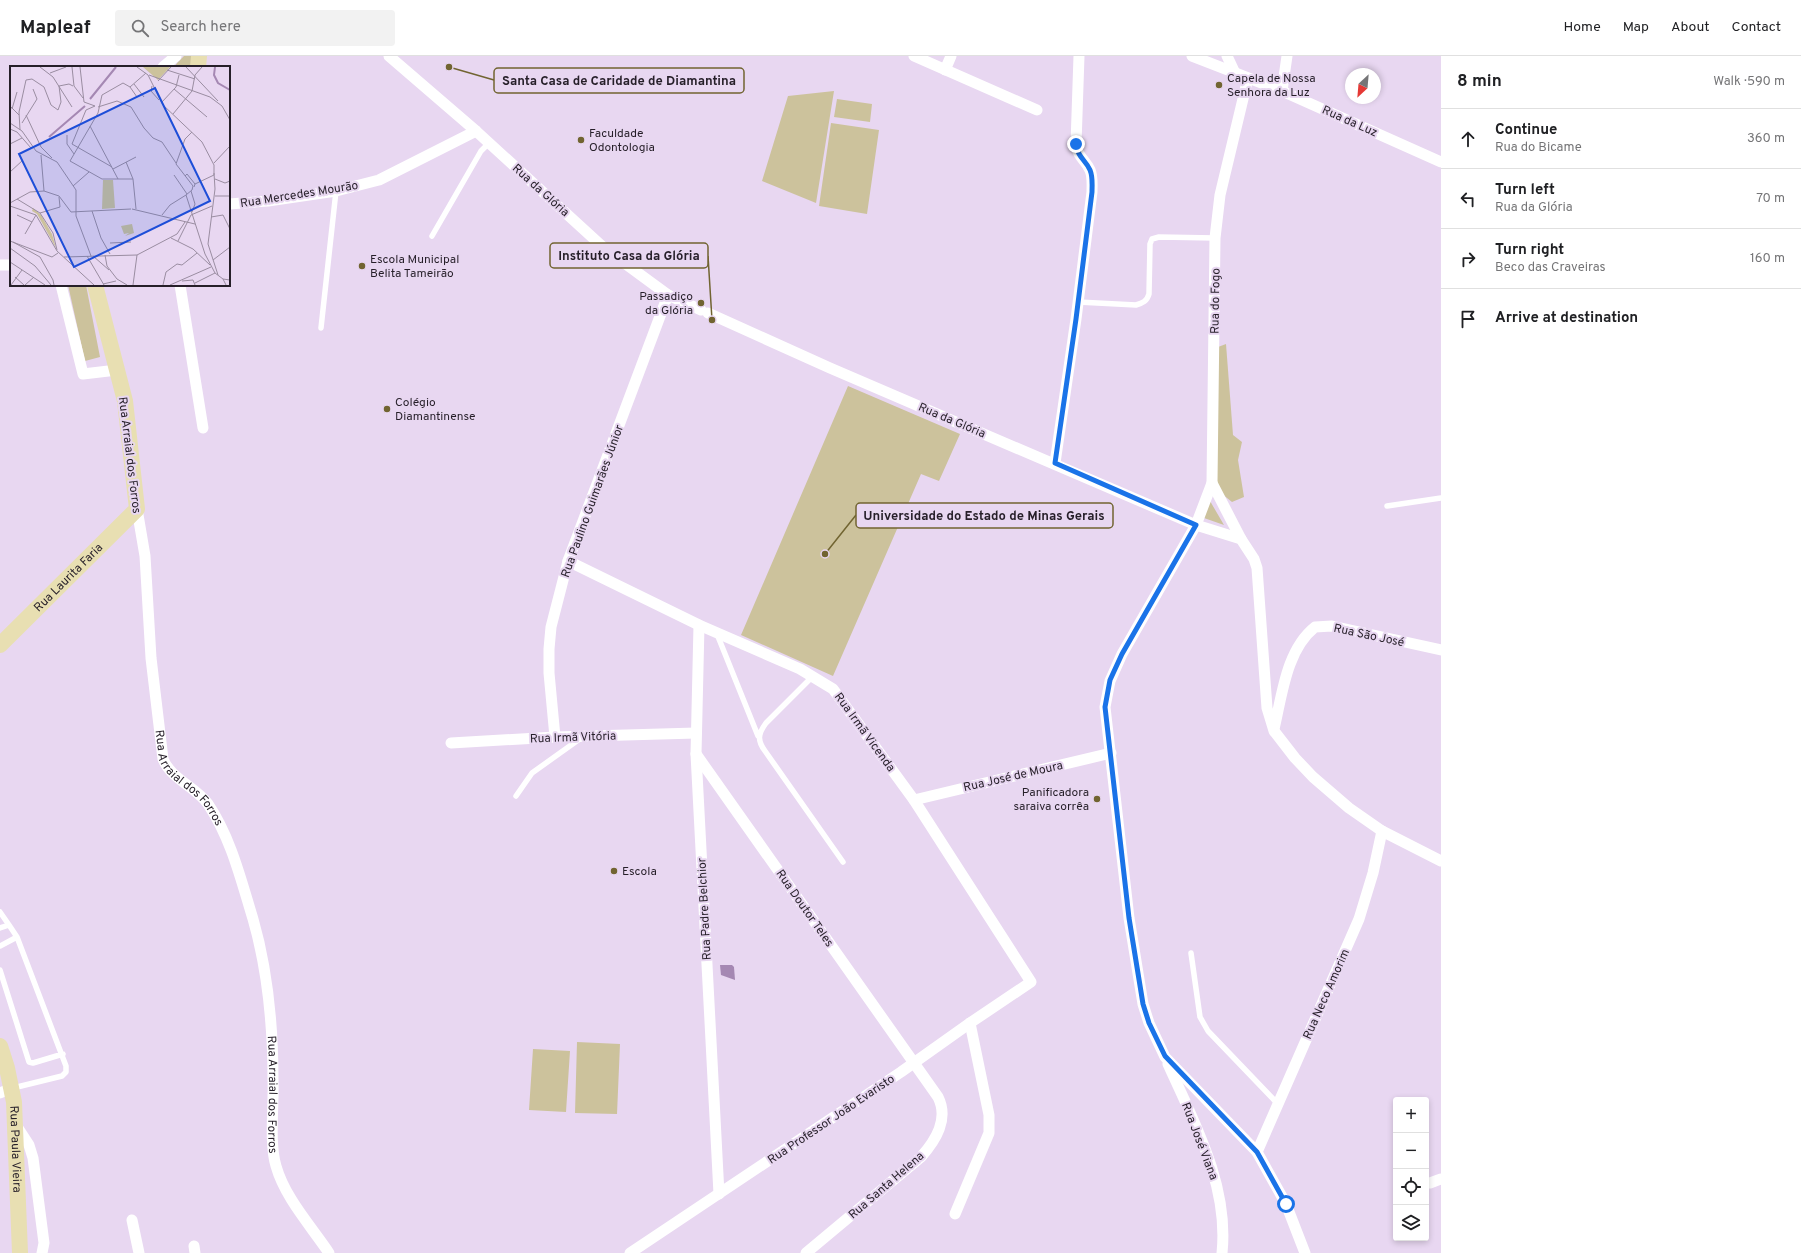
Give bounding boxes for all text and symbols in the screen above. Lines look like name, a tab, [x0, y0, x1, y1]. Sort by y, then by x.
search box	[115, 10, 395, 46]
text: Mapleaf	[20, 16, 91, 40]
icon: search	[129, 17, 151, 39]
text: Search here	[161, 18, 241, 37]
text: Home	[1564, 19, 1601, 36]
text: Map	[1623, 19, 1649, 36]
text: About	[1671, 19, 1710, 36]
text: Contact	[1732, 19, 1781, 36]
inset map	[10, 66, 230, 286]
callout: Santa Casa de Caridade de Diamantina	[494, 68, 744, 93]
north arrow	[1345, 68, 1381, 104]
place label: Capela de Nossa Senhora da Luz	[1227, 71, 1316, 101]
text: 8 min	[1457, 71, 1502, 93]
text: Santa Casa de Caridade de Diamantina	[502, 74, 736, 90]
text: Walk · 590 m	[1713, 74, 1785, 90]
marker: Capela de Nossa Senhora da Luz	[1214, 80, 1224, 90]
street label: Rua da Luz	[1319, 103, 1380, 141]
text: Continue	[1495, 121, 1557, 140]
place label: Faculdade Odontologia	[589, 126, 655, 156]
icon: ahead	[1457, 128, 1479, 150]
text: 360 m	[1747, 131, 1785, 147]
marker: Faculdade Odontologia	[576, 135, 586, 145]
route end	[1067, 135, 1085, 153]
text: Rua do Bicame	[1495, 140, 1582, 156]
street label: Rua da Glória	[508, 161, 572, 221]
street label: Rua Mercedes Mourão	[239, 178, 360, 212]
text: Turn left	[1495, 181, 1555, 200]
icon: left	[1457, 188, 1479, 210]
text: 70 m	[1756, 191, 1785, 207]
text: Rua da Glória	[1495, 200, 1573, 216]
text: Turn right	[1495, 241, 1564, 260]
callout: Instituto Casa da Glória	[550, 243, 708, 268]
icon: right	[1457, 248, 1479, 270]
text: Instituto Casa da Glória	[558, 249, 700, 265]
text: 160 m	[1750, 251, 1785, 267]
place label: Escola Municipal Belita Tameirão	[370, 252, 459, 282]
text: Beco das Craveiras	[1495, 260, 1606, 276]
marker: Escola Municipal Belita Tameirão	[357, 261, 367, 271]
street label: Rua do Fogo	[1207, 268, 1225, 334]
place label: Passadiço da Glória	[639, 289, 693, 319]
marker: Passadiço da Glória	[696, 298, 706, 308]
icon: arrive	[1457, 308, 1479, 330]
text: Arrive at destination	[1495, 309, 1638, 328]
place label: Colégio Diamantinense	[395, 395, 476, 425]
street label: Rua Arraial dos Forros	[114, 396, 144, 514]
street label: Rua da Glória	[915, 400, 988, 442]
marker: Colégio Diamantinense	[382, 404, 392, 414]
street label: Rua Paulino Guimarães Júnior	[558, 422, 628, 580]
callout: Universidade do Estado de Minas Gerais	[856, 503, 1113, 528]
text: Universidade do Estado de Minas Gerais	[863, 509, 1105, 525]
street label: Rua Laurita Faria	[31, 540, 107, 616]
street label: Rua São José	[1332, 621, 1406, 651]
street label: Rua Irmã Vicenda	[830, 690, 898, 775]
street label: Rua Irmã Vitória	[530, 728, 617, 748]
street label: Rua Arraial dos Forros	[151, 729, 226, 829]
street label: Rua José de Moura	[962, 758, 1065, 796]
place label: Panificadora saraiva corrêa	[1013, 785, 1089, 815]
marker: Panificadora saraiva corrêa	[1092, 794, 1102, 804]
street label: Rua Padre Belchior	[694, 857, 716, 961]
place label: Escola	[622, 864, 657, 880]
marker: Escola	[609, 866, 619, 876]
street label: Rua Doutor Teles	[772, 867, 837, 950]
street label: Rua Neco Amorim	[1300, 947, 1354, 1042]
street label: Rua Arraial dos Forros	[263, 1035, 280, 1154]
street label: Rua Professor João Evaristo	[765, 1071, 898, 1168]
map controls	[1393, 1097, 1429, 1241]
button: +	[1393, 1097, 1429, 1133]
street label: Rua José Viana	[1177, 1100, 1221, 1182]
street label: Rua Paula Vieira	[5, 1105, 25, 1193]
button: −	[1393, 1133, 1429, 1169]
street label: Rua Santa Helena	[845, 1148, 928, 1223]
button: locate	[1393, 1169, 1429, 1205]
route start	[1277, 1195, 1295, 1213]
button: layers	[1393, 1205, 1429, 1241]

